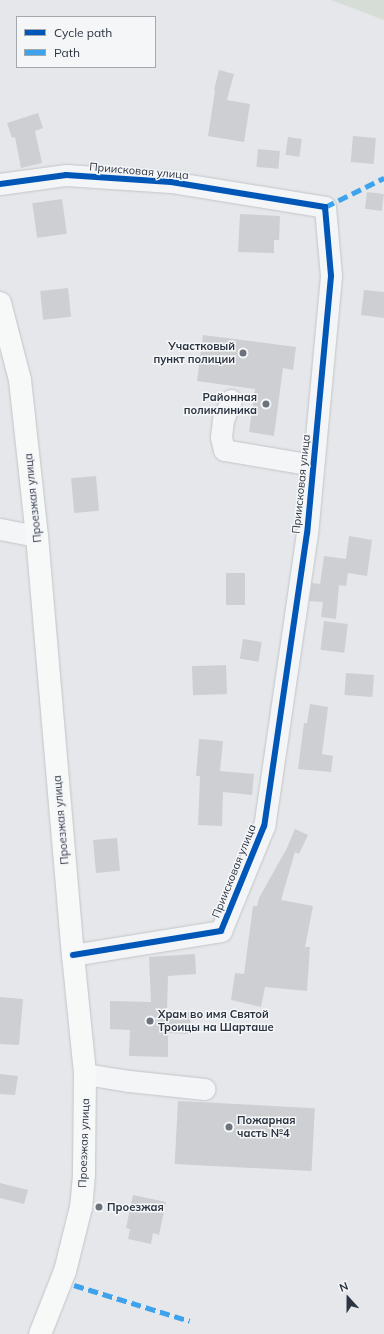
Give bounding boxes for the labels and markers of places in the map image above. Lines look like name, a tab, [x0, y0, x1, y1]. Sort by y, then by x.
place label: Участковый пункт полиции	[153, 340, 235, 366]
marker: Участковый пункт полиции	[238, 348, 248, 358]
place label: Районная поликлиника	[184, 391, 257, 417]
marker: Районная поликлиника	[260, 398, 272, 410]
place label: Храм во имя Святой Троицы на Шарташе	[158, 1008, 274, 1034]
marker: Храм во имя Святой Троицы на Шарташе	[145, 1016, 155, 1026]
place label: Пожарная часть №4	[237, 1114, 295, 1140]
marker: Пожарная часть №4	[224, 1122, 234, 1132]
place label: Проезжая	[107, 1200, 164, 1214]
marker: Проезжая	[94, 1202, 104, 1212]

